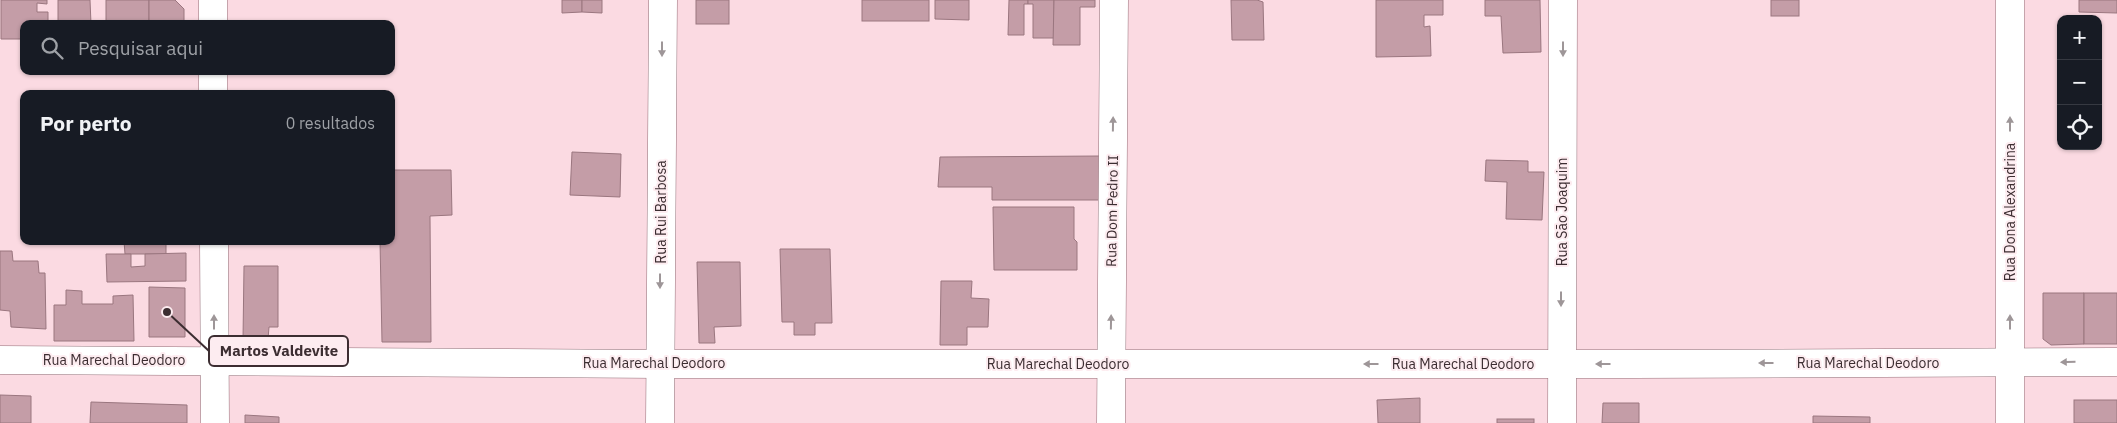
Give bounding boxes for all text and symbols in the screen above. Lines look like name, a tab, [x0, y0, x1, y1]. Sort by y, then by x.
map controls	[2057, 15, 2102, 150]
button: +	[2057, 15, 2102, 60]
search box	[20, 20, 395, 75]
icon: search	[38, 34, 66, 62]
text: Pesquisar aqui	[78, 36, 203, 60]
one-way arrow	[658, 41, 666, 57]
one-way arrow	[1559, 41, 1567, 57]
button: −	[2057, 60, 2102, 105]
button: locate	[2057, 105, 2102, 150]
text: Por perto	[40, 109, 132, 137]
text: 0 resultados	[286, 113, 375, 133]
one-way arrow	[1109, 116, 1117, 132]
one-way arrow	[2006, 116, 2014, 132]
street label: Rua Dona Alexandrina	[2001, 142, 2019, 281]
street label: Rua Dom Pedro II	[1102, 155, 1122, 267]
street label: Rua São Joaquim	[1553, 158, 1571, 266]
street label: Rua Rui Barbosa	[652, 160, 670, 264]
one-way arrow	[656, 273, 664, 289]
one-way arrow	[1557, 291, 1565, 307]
one-way arrow	[210, 314, 218, 330]
one-way arrow	[1107, 314, 1115, 330]
one-way arrow	[2006, 314, 2014, 330]
callout: Martos Valdevite	[209, 336, 348, 366]
text: Martos Valdevite	[220, 341, 338, 360]
street label: Rua Marechal Deodoro	[43, 351, 185, 369]
street label: Rua Marechal Deodoro	[583, 354, 725, 372]
street label: Rua Marechal Deodoro	[1797, 354, 1939, 372]
street label: Rua Marechal Deodoro	[987, 355, 1129, 373]
street label: Rua Marechal Deodoro	[1392, 355, 1534, 373]
one-way arrow	[2060, 358, 2076, 366]
one-way arrow	[1758, 359, 1774, 367]
one-way arrow	[1363, 360, 1379, 368]
one-way arrow	[1595, 360, 1611, 368]

